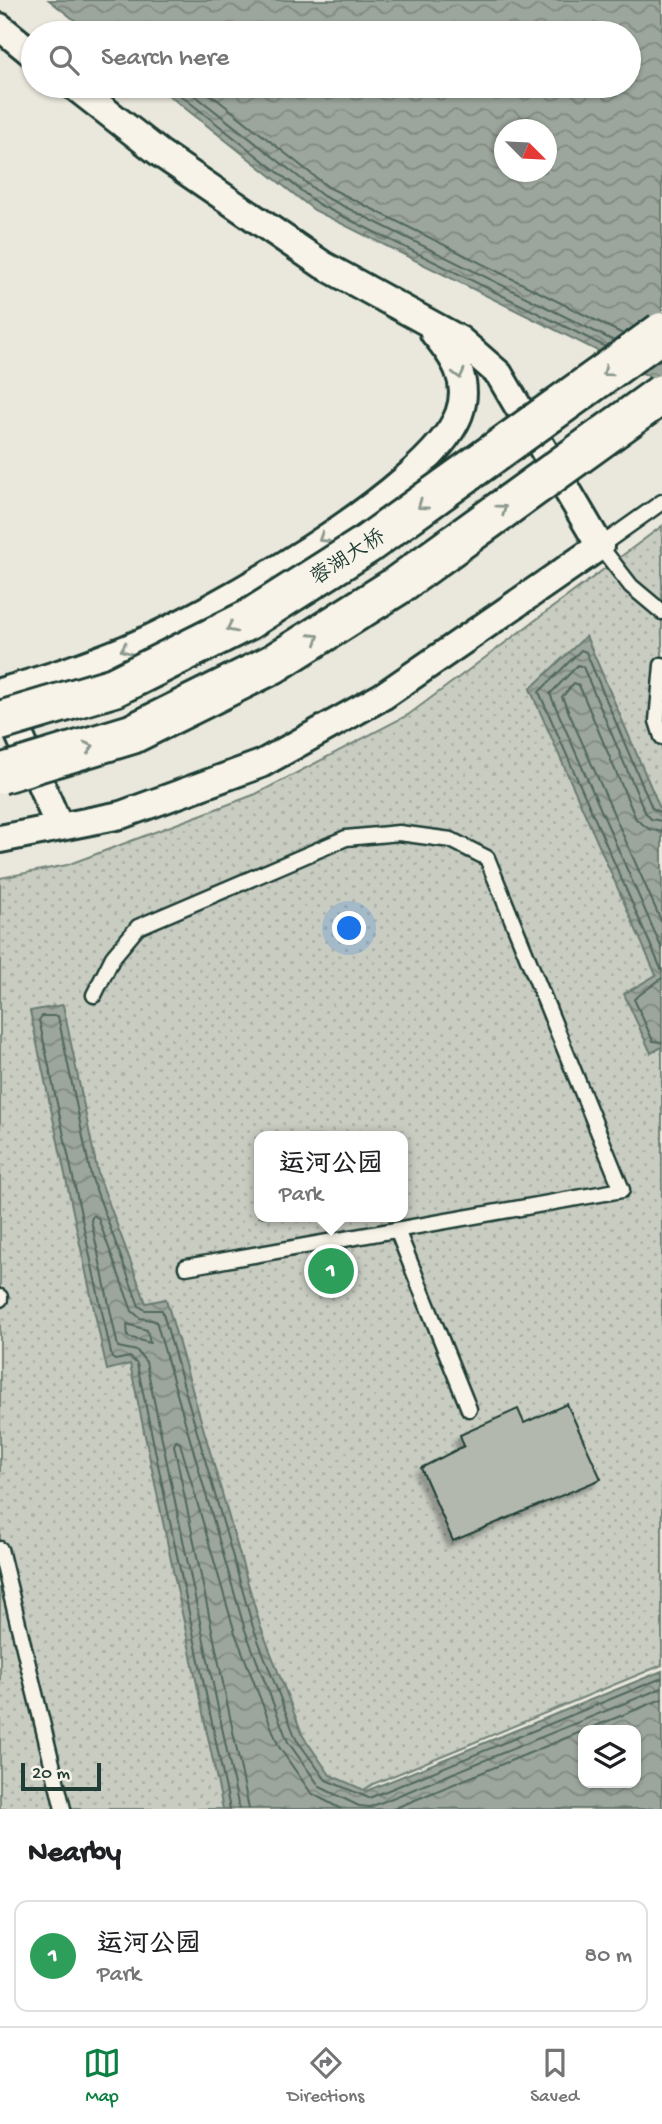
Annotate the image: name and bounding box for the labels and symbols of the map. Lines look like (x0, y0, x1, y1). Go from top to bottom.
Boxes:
north arrow (494, 119, 557, 182)
one-way arrow (602, 364, 615, 376)
one-way arrow (451, 368, 465, 380)
one-way arrow (417, 497, 430, 509)
one-way arrow (494, 505, 507, 518)
street label: 蓉湖大桥 (306, 524, 391, 592)
one-way arrow (318, 530, 331, 542)
one-way arrow (226, 620, 238, 634)
one-way arrow (307, 633, 320, 646)
one-way arrow (120, 641, 132, 655)
one-way arrow (82, 741, 94, 756)
your location (332, 911, 366, 945)
pin: 1 (308, 1245, 354, 1297)
scale bar (21, 1760, 102, 1792)

